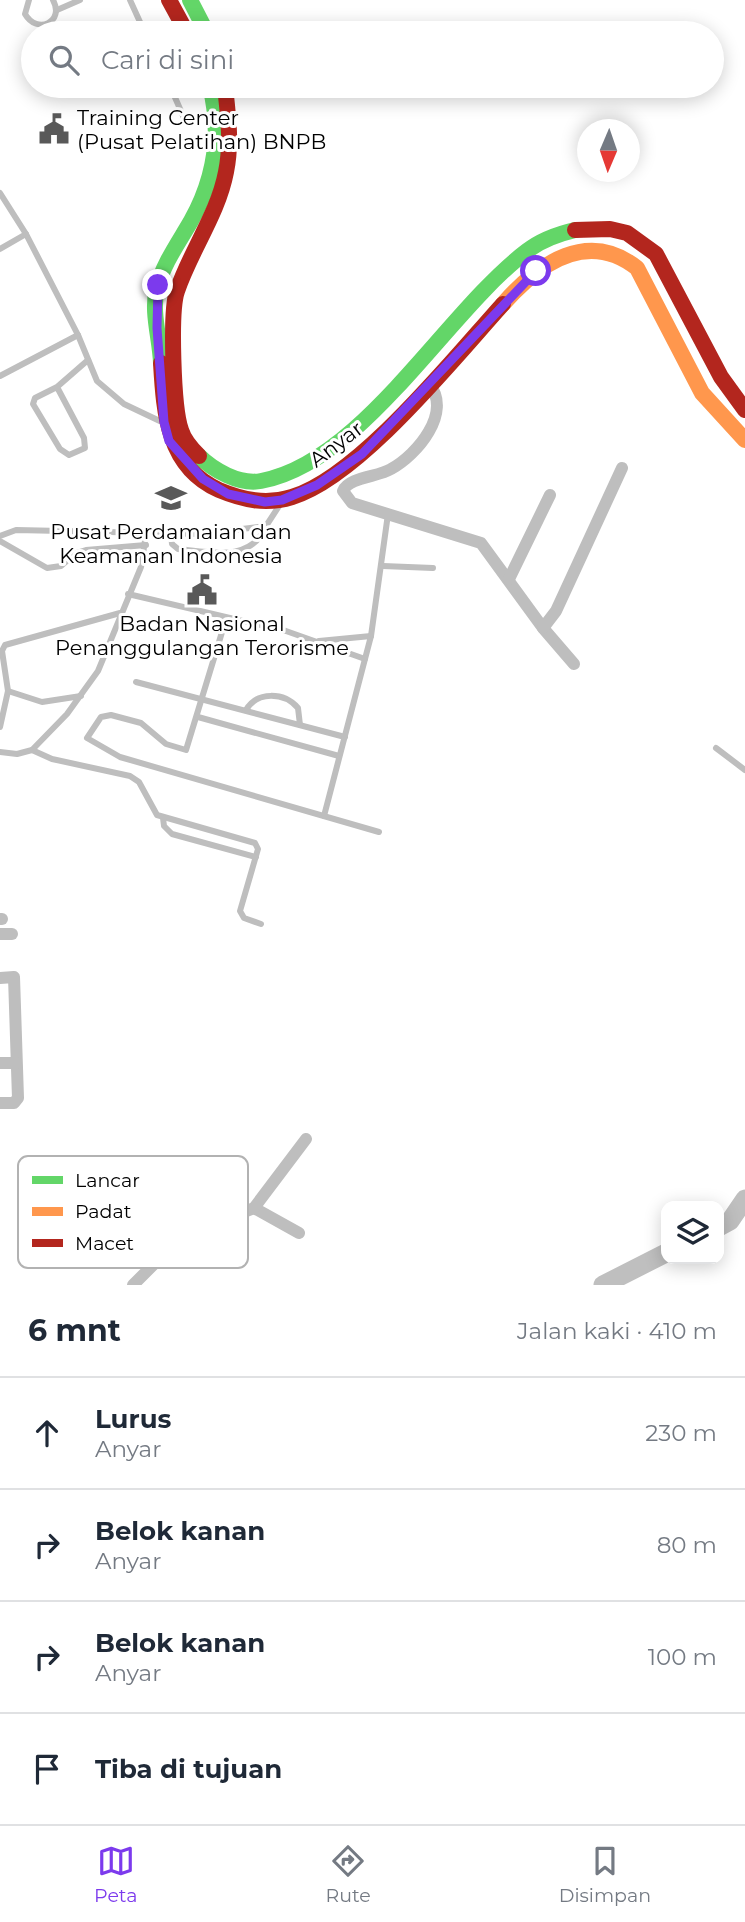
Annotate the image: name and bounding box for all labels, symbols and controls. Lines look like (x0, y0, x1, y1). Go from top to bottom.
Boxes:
search box (21, 21, 724, 98)
icon: search (45, 41, 83, 79)
text: Cari di sini (101, 44, 234, 76)
place label: Training Center (Pusat Pelatihan) BNPB (77, 105, 326, 154)
public building icon: Training Center (Pusat Pelatihan) BNPB (37, 112, 71, 146)
north arrow (577, 119, 640, 182)
route start (520, 255, 551, 286)
route end (142, 269, 173, 300)
street label: Anyar (304, 416, 368, 472)
school or university icon: Pusat Perdamaian dan Keamanan Indonesia (154, 481, 188, 515)
place label: Pusat Perdamaian dan Keamanan Indonesia (50, 519, 292, 568)
public building icon: Badan Nasional Penanggulangan Terorisme (185, 573, 219, 607)
place label: Badan Nasional Penanggulangan Terorisme (55, 611, 349, 660)
legend (18, 1156, 248, 1268)
text: Lancar (75, 1169, 140, 1192)
text: Padat (75, 1200, 132, 1223)
map controls (661, 1201, 724, 1264)
button: layers (661, 1201, 724, 1264)
text: Macet (75, 1232, 134, 1255)
text: 6 mnt (28, 1312, 121, 1349)
text: Jalan kaki · 410 m (517, 1317, 717, 1345)
text: Lurus (95, 1403, 171, 1435)
icon: ahead (28, 1414, 66, 1452)
text: 230 m (645, 1419, 717, 1447)
text: Anyar (95, 1435, 161, 1463)
text: Belok kanan (95, 1515, 265, 1547)
icon: right (28, 1526, 66, 1564)
text: 80 m (657, 1531, 717, 1559)
text: Anyar (95, 1547, 161, 1575)
text: Belok kanan (95, 1627, 265, 1659)
icon: right (28, 1638, 66, 1676)
text: 100 m (648, 1643, 717, 1671)
text: Anyar (95, 1659, 161, 1687)
icon: arrive (28, 1750, 66, 1788)
text: Tiba di tujuan (95, 1753, 282, 1785)
tab: Peta (94, 1842, 137, 1907)
tab: Rute (325, 1842, 371, 1907)
tab: Disimpan (559, 1842, 651, 1907)

